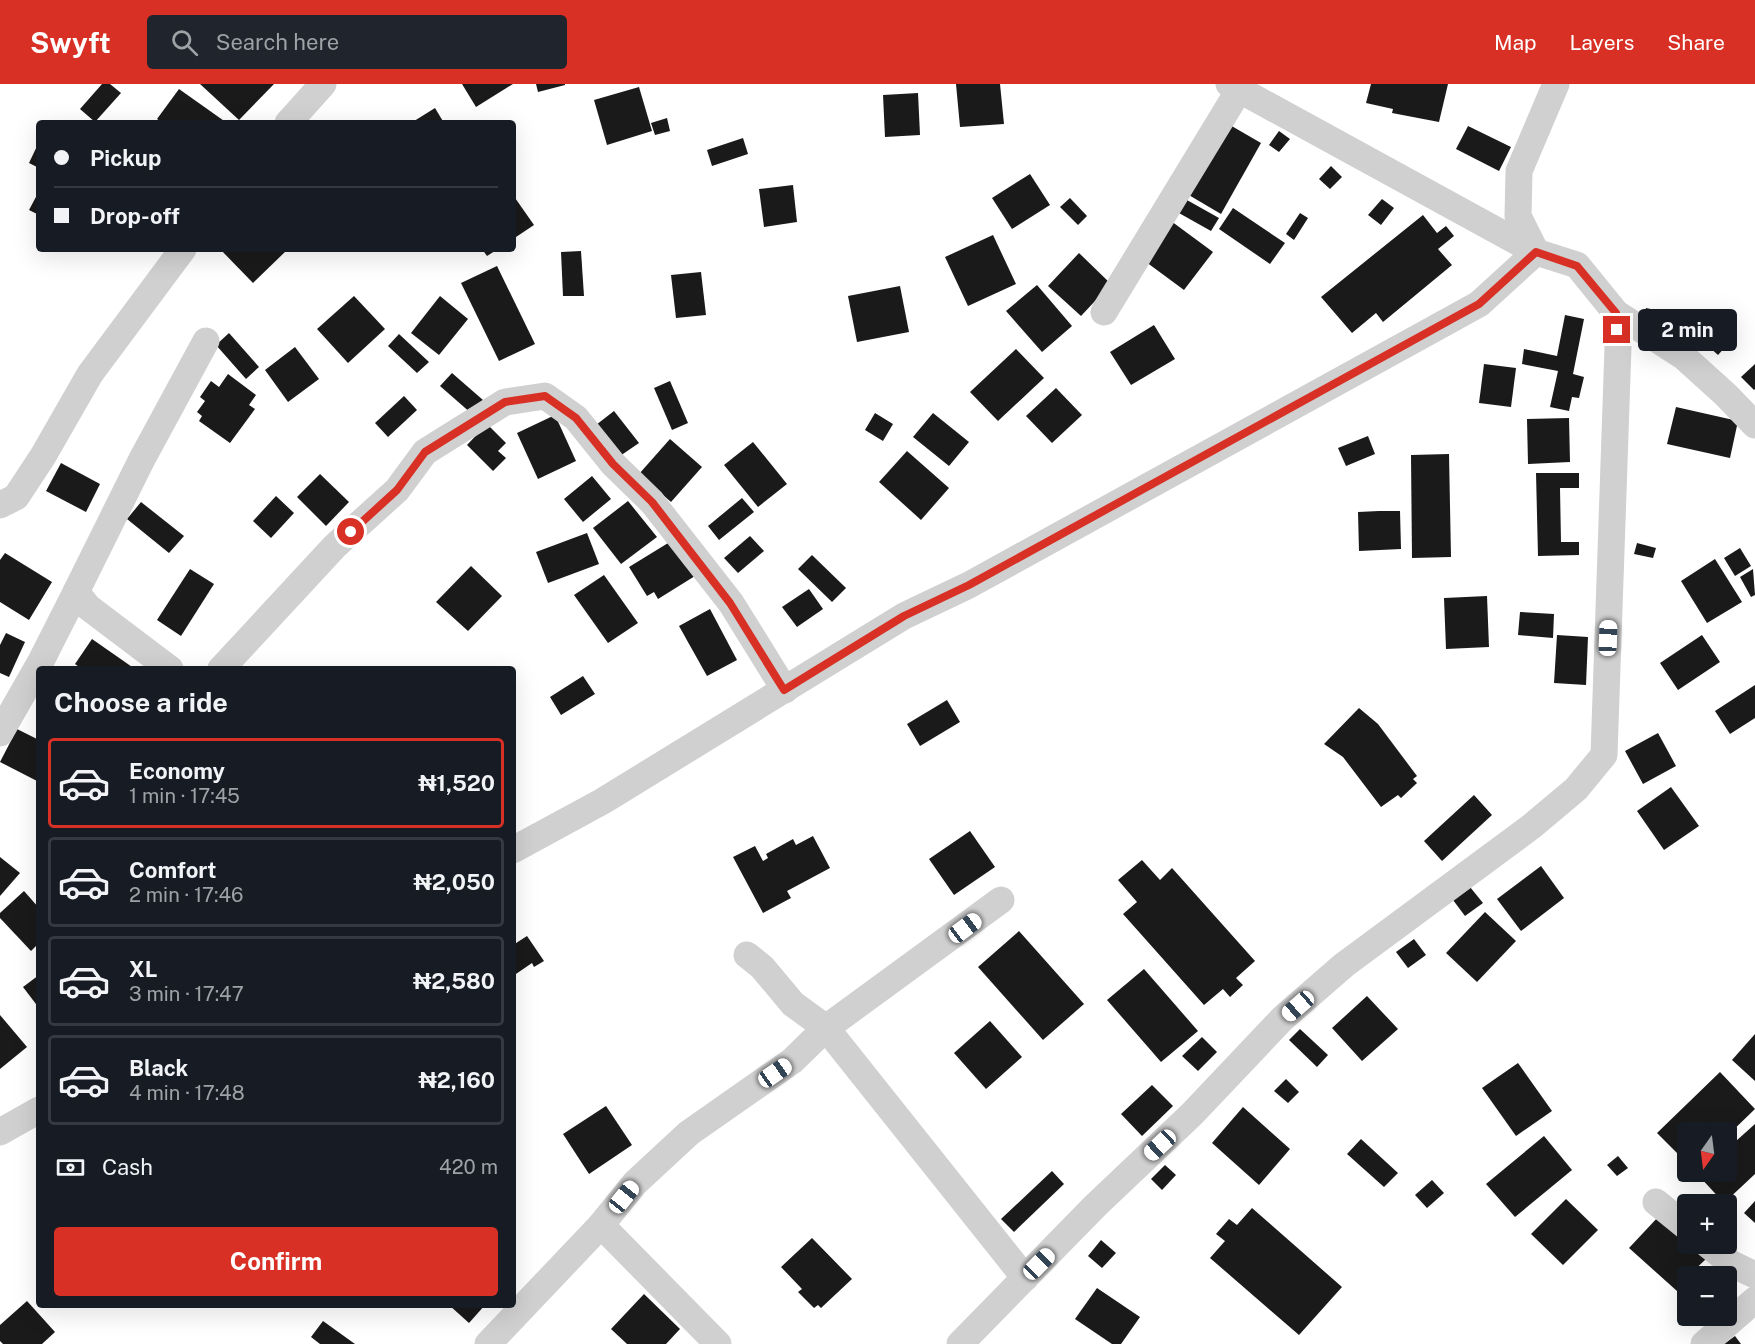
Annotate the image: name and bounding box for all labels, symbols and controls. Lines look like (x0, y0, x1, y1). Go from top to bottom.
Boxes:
search box (147, 15, 567, 69)
text: Swyft (30, 26, 111, 59)
icon: search (168, 26, 201, 59)
text: Search here (216, 29, 339, 55)
text: Map (1494, 30, 1537, 55)
text: Layers (1570, 30, 1634, 55)
text: Share (1667, 30, 1725, 55)
text: Pickup (90, 145, 161, 171)
text: Drop-off (90, 203, 180, 229)
callout: 2 min (1638, 309, 1737, 351)
route end (1603, 316, 1630, 343)
text: 2 min (1661, 318, 1714, 342)
route start (337, 518, 364, 545)
car (1598, 620, 1618, 656)
text: Choose a ride (54, 686, 228, 718)
icon: car (57, 756, 111, 810)
text: Economy (129, 758, 225, 784)
text: ₦1,520 (418, 770, 495, 796)
text: 1 min · 17:45 (129, 784, 240, 808)
icon: car (57, 855, 111, 909)
text: Comfort (129, 857, 216, 883)
text: ₦2,050 (413, 869, 495, 895)
text: 2 min · 17:46 (129, 883, 243, 907)
car (945, 910, 985, 946)
icon: car (57, 954, 111, 1008)
text: XL (129, 956, 157, 982)
text: ₦2,580 (413, 968, 495, 994)
text: 3 min · 17:47 (129, 982, 244, 1006)
car (1279, 987, 1317, 1025)
icon: car (57, 1053, 111, 1107)
text: Black (129, 1055, 188, 1081)
car (755, 1055, 795, 1091)
text: ₦2,160 (419, 1067, 495, 1093)
text: 4 min · 17:48 (129, 1081, 245, 1105)
north arrow (1677, 1122, 1737, 1182)
map controls (1677, 1122, 1737, 1326)
car (1141, 1126, 1179, 1164)
icon: cash (54, 1151, 87, 1184)
text: Cash (102, 1154, 153, 1180)
text: 420 m (439, 1155, 498, 1179)
car (606, 1177, 642, 1217)
button: + (1677, 1194, 1737, 1254)
button: Confirm (54, 1227, 498, 1296)
car (1020, 1245, 1058, 1283)
button: − (1677, 1266, 1737, 1326)

